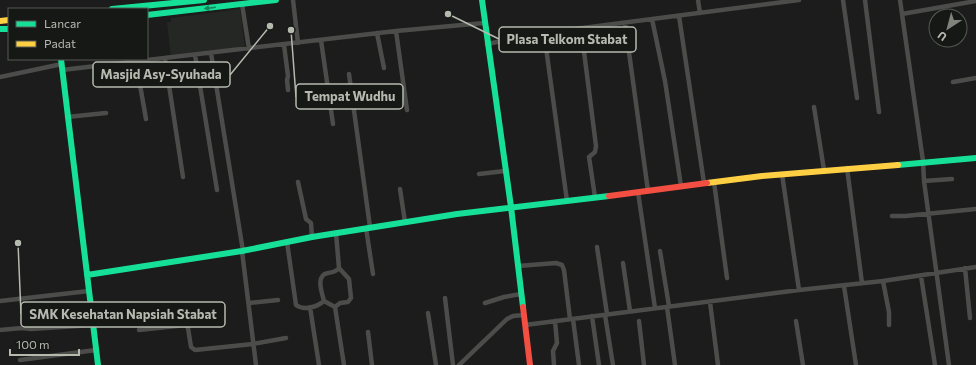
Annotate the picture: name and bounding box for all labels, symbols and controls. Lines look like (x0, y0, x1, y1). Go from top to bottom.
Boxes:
one-way arrow (204, 5, 216, 11)
legend (8, 8, 148, 60)
north arrow (928, 8, 968, 48)
text: Lancar (44, 16, 81, 30)
callout: Plasa Telkom Stabat (499, 27, 636, 52)
text: U (935, 29, 949, 44)
text: Plasa Telkom Stabat (507, 31, 628, 47)
text: Padat (44, 36, 76, 50)
callout: Masjid Asy-Syuhada (93, 62, 230, 87)
text: Masjid Asy-Syuhada (100, 66, 222, 82)
callout: Tempat Wudhu (296, 84, 403, 109)
text: Tempat Wudhu (304, 88, 396, 104)
callout: SMK Kesehatan Napsiah Stabat (21, 302, 225, 327)
text: SMK Kesehatan Napsiah Stabat (29, 306, 217, 322)
scale bar (10, 331, 79, 357)
text: 100 m (16, 337, 50, 351)

